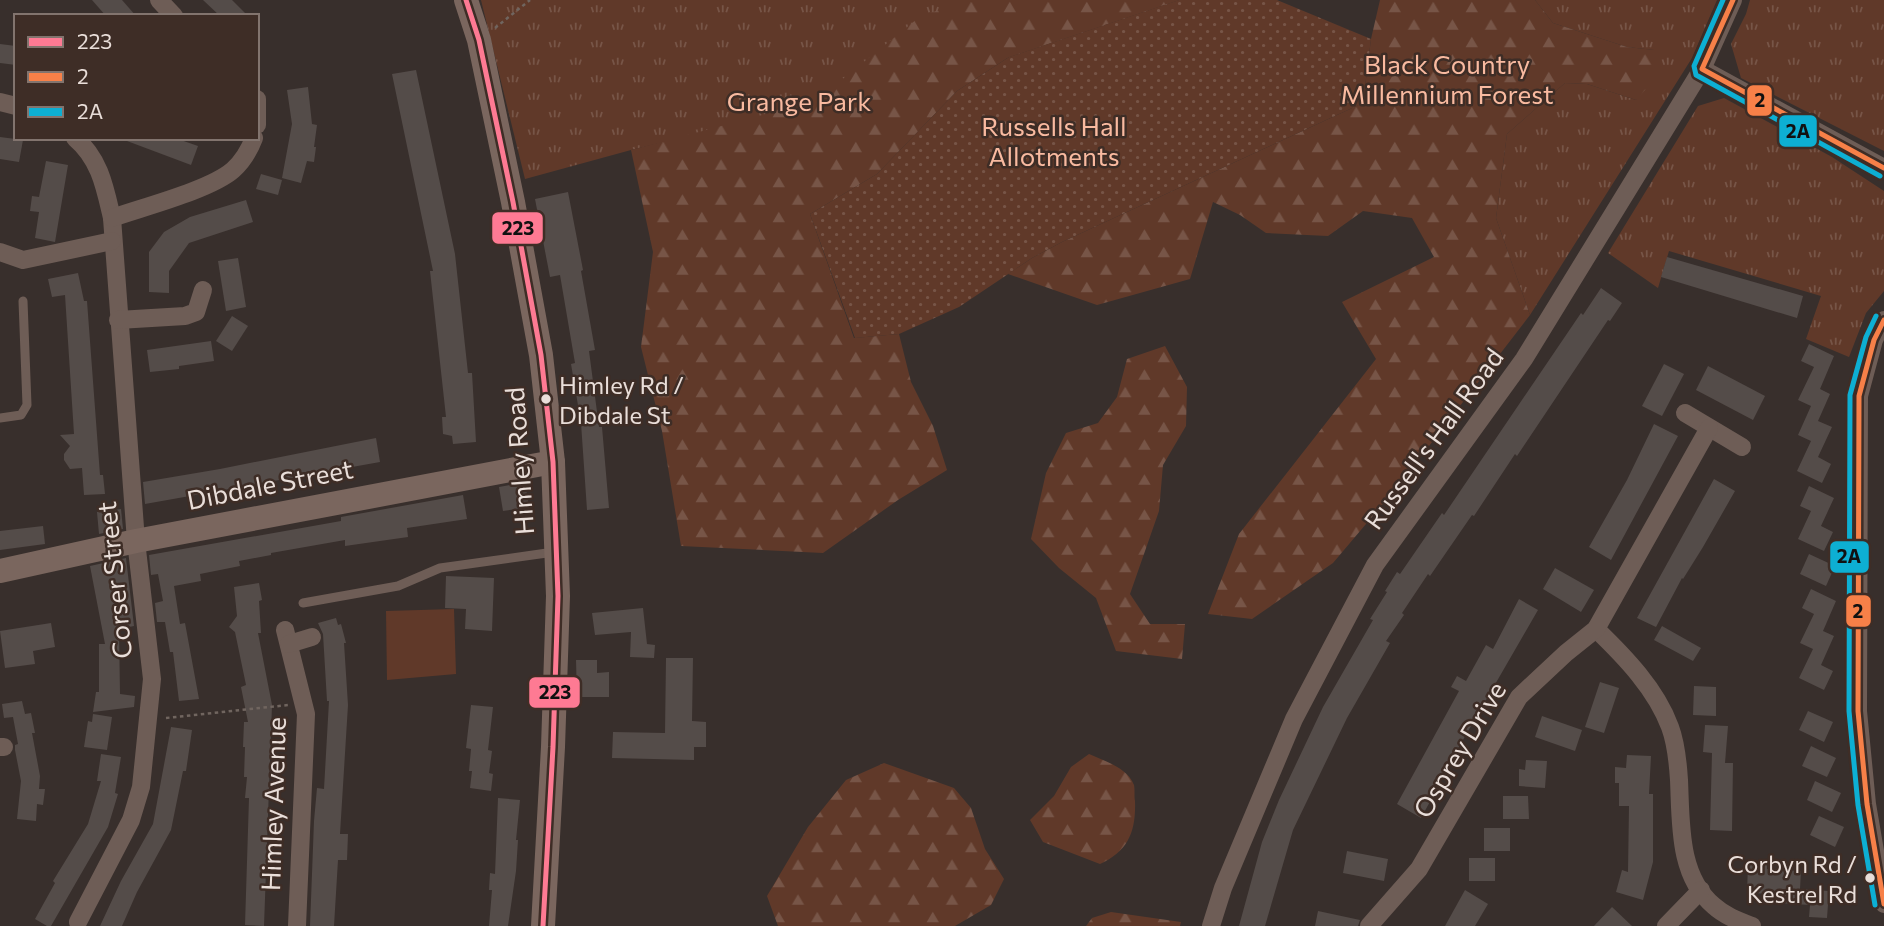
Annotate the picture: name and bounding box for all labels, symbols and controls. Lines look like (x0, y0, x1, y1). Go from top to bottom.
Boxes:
legend (14, 14, 259, 140)
text: 223 (77, 28, 112, 53)
park label: Black Country Millennium Forest (1340, 48, 1554, 109)
text: 2 (77, 63, 89, 88)
line badge: 2 (1746, 84, 1773, 117)
park label: Grange Park (727, 85, 871, 116)
text: 2 (1755, 88, 1765, 111)
text: 2A (77, 98, 103, 123)
park label: Russells Hall Allotments (981, 110, 1127, 171)
line badge: 2A (1778, 114, 1818, 148)
text: 2A (1786, 119, 1811, 142)
line badge: 223 (491, 211, 544, 245)
text: 223 (502, 216, 534, 239)
street label: Russell's Hall Road (1357, 341, 1509, 535)
place label: Himley Rd / Dibdale St (559, 370, 684, 429)
street label: Himley Road (498, 386, 539, 536)
marker: Himley Rd / Dibdale St (539, 392, 553, 406)
street label: Dibdale Street (184, 452, 355, 515)
street label: Corser Street (90, 500, 137, 660)
line badge: 2A (1829, 540, 1870, 574)
text: 2A (1837, 544, 1862, 567)
line badge: 2 (1845, 594, 1872, 628)
text: 2 (1853, 599, 1863, 622)
line badge: 223 (528, 676, 581, 709)
street label: Osprey Drive (1406, 676, 1511, 823)
text: 223 (539, 680, 571, 703)
street label: Himley Avenue (254, 716, 291, 891)
place label: Corbyn Rd / Kestrel Rd (1728, 849, 1857, 908)
marker: Corbyn Rd / Kestrel Rd (1863, 871, 1877, 885)

